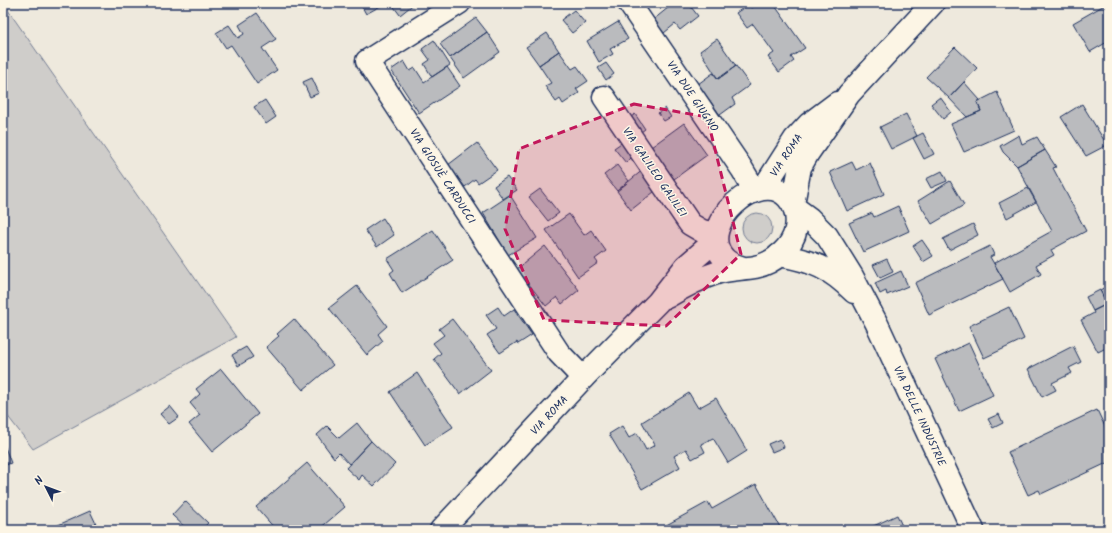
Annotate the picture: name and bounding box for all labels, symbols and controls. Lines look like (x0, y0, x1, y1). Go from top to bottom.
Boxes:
street label: VIA DUE GIUGNO (662, 57, 723, 136)
street label: VIA GALILEO GALILEI (617, 124, 691, 221)
street label: VIA GIOSUÈ CARDUCCI (405, 125, 480, 228)
street label: VIA ROMA (766, 130, 808, 181)
street label: VIA DELLE INDUSTRIE (888, 363, 951, 470)
street label: VIA ROMA (526, 391, 573, 440)
north arrow (26, 467, 66, 507)
text: N (30, 472, 48, 490)

